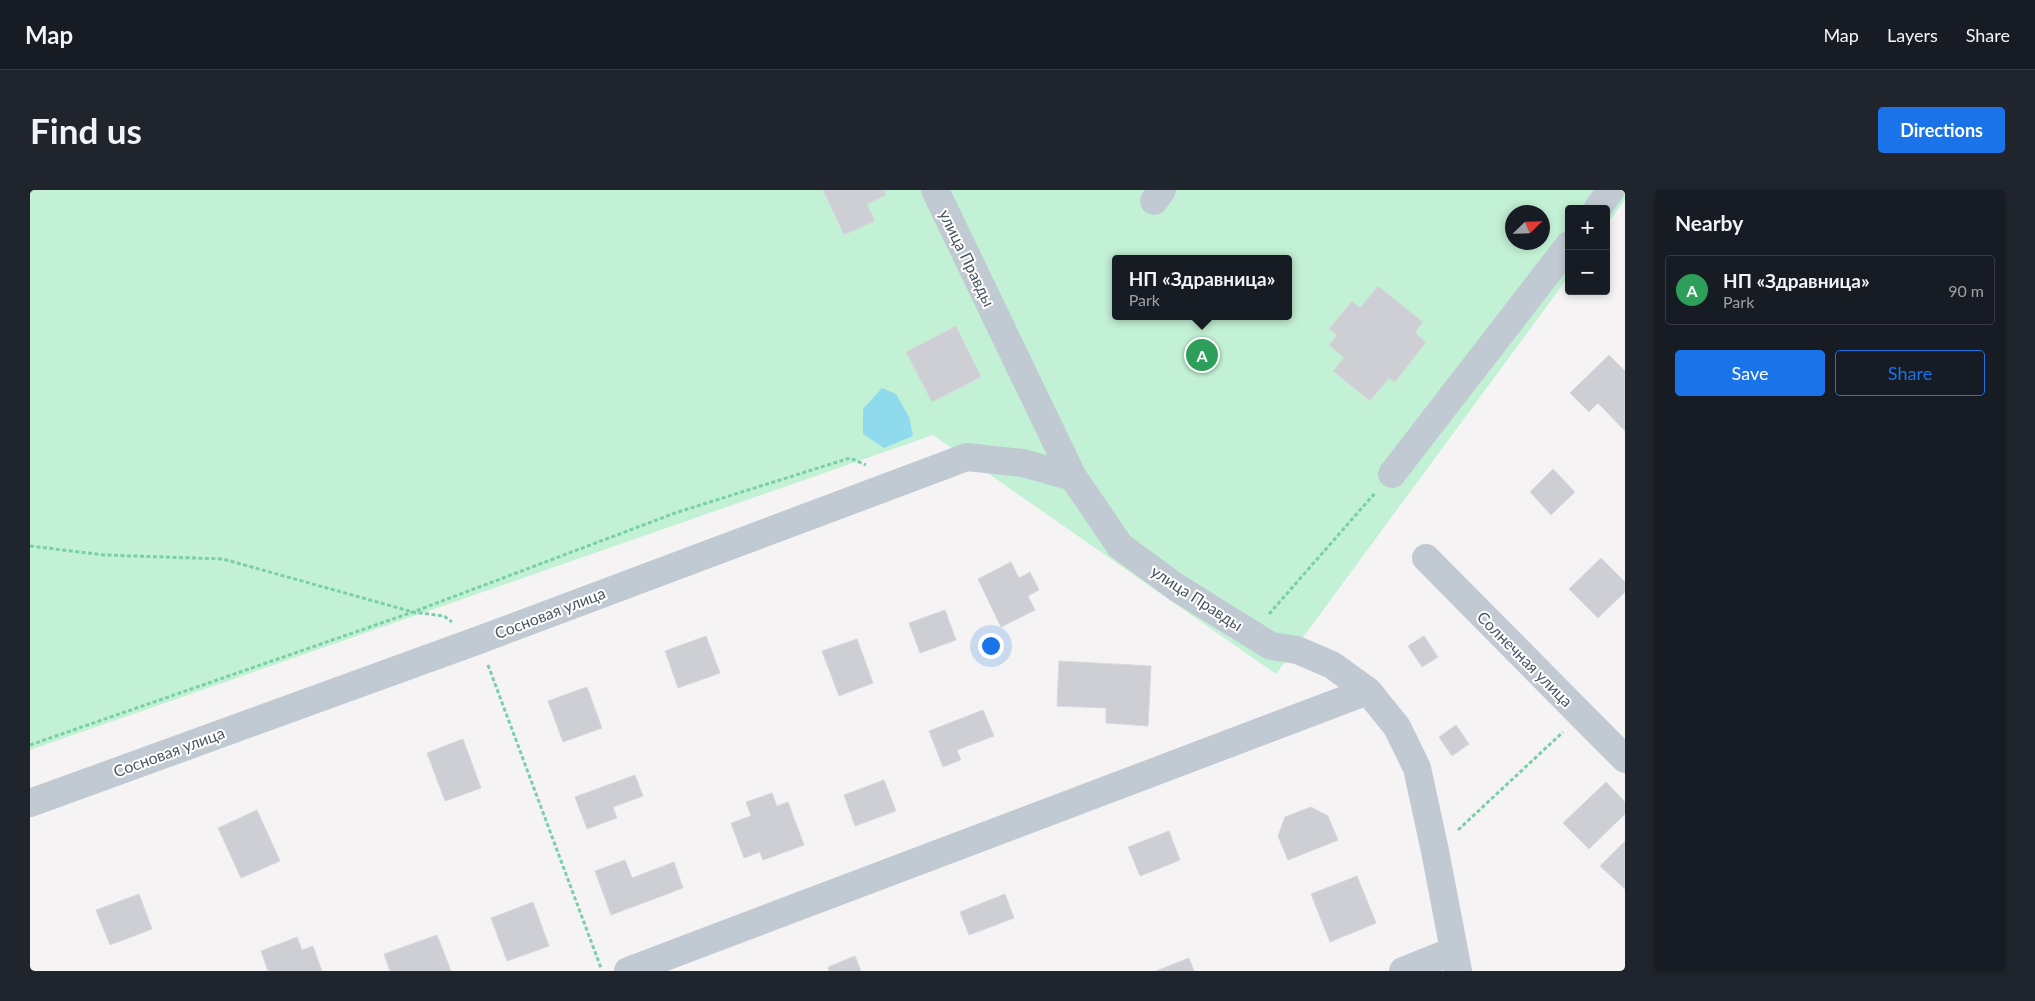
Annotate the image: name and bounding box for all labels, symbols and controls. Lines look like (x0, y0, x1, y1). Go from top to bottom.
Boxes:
text: Map (25, 20, 73, 49)
text: Map (1823, 24, 1859, 46)
text: Layers (1887, 24, 1938, 46)
text: Share (1966, 24, 2010, 46)
button: Directions (1878, 107, 2005, 153)
text: Find us (30, 109, 142, 151)
north arrow (1505, 205, 1550, 250)
map controls (1565, 205, 1610, 295)
button: + (1565, 205, 1610, 250)
street label: улица Правды (936, 206, 999, 309)
text: Nearby (1675, 210, 1743, 235)
button: − (1565, 250, 1610, 295)
popup (1112, 255, 1292, 320)
text: НП «Здравница» (1129, 267, 1275, 290)
text: НП «Здравница» (1723, 269, 1870, 292)
text: A (1686, 281, 1698, 300)
text: 90 m (1948, 281, 1984, 300)
text: Park (1129, 290, 1160, 309)
text: Park (1723, 292, 1754, 311)
pin: A (1186, 336, 1218, 374)
button: Save (1675, 350, 1825, 396)
button: Share (1835, 350, 1985, 396)
street label: улица Правды (1148, 561, 1247, 634)
street label: Сосновая улица (492, 583, 608, 642)
street label: Солнечная улица (1474, 607, 1577, 710)
your location (978, 633, 1004, 659)
street label: Сосновая улица (111, 723, 227, 780)

